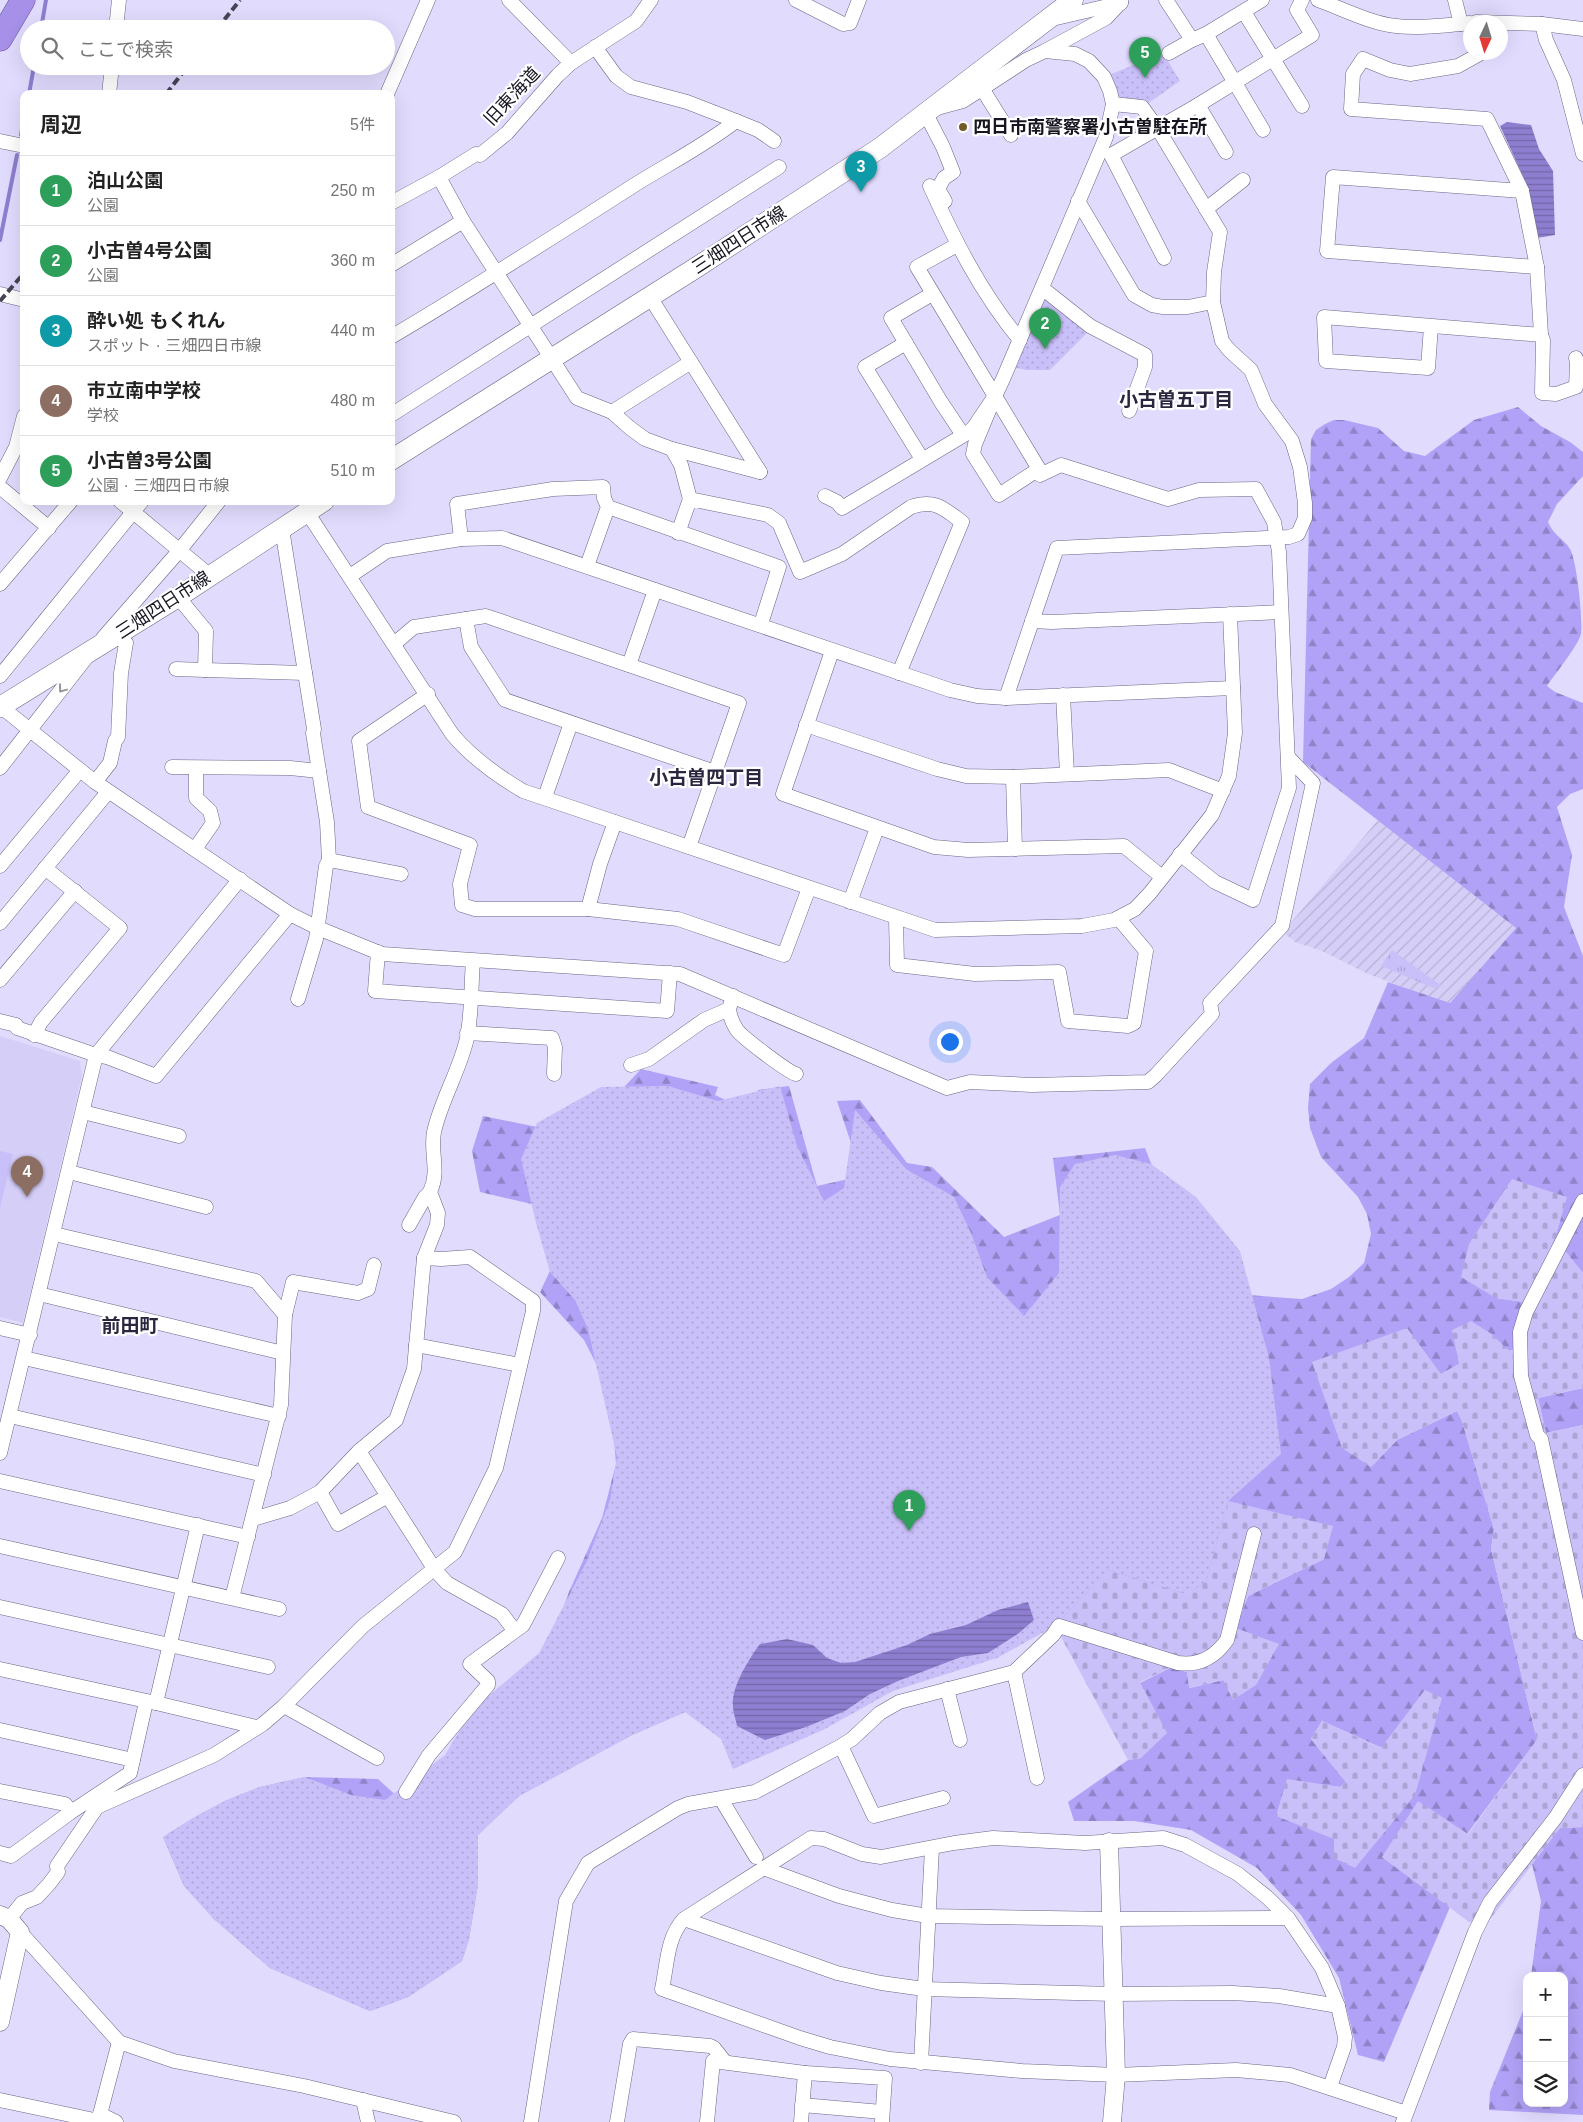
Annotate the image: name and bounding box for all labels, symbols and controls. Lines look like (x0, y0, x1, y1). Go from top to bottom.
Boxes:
north arrow (1463, 15, 1508, 60)
search box (20, 20, 395, 75)
icon: search (38, 34, 66, 62)
pin: 5 (1129, 37, 1161, 78)
text: ここで検索 (78, 39, 173, 60)
street label: 旧東海道 (480, 63, 544, 129)
text: 周辺 (40, 113, 82, 136)
text: 5件 (350, 116, 375, 133)
place label: 四日市南警察署小古曽駐在所 (973, 117, 1207, 137)
marker: 四日市南警察署小古曽駐在所 (957, 121, 969, 133)
pin: 3 (845, 151, 877, 192)
text: 泊山公園 (87, 170, 163, 191)
text: 1 (52, 182, 60, 199)
text: 250 m (331, 182, 375, 199)
text: 公園 (87, 197, 119, 214)
street label: 三畑四日市線 (688, 202, 790, 278)
text: 小古曽4号公園 (87, 240, 212, 261)
text: 2 (52, 252, 60, 269)
text: 360 m (331, 252, 375, 269)
text: 公園 (87, 267, 119, 284)
pin: 2 (1029, 308, 1061, 349)
text: 酔い処 もくれん (87, 310, 225, 331)
text: 3 (52, 322, 60, 339)
text: 440 m (331, 322, 375, 339)
text: スポット · 三畑四日市線 (87, 337, 261, 354)
text: 市立南中学校 (87, 380, 201, 401)
district label: 小古曽五丁目 (1119, 389, 1233, 410)
text: 4 (52, 392, 60, 409)
text: 480 m (331, 392, 375, 409)
text: 学校 (87, 407, 119, 424)
text: 小古曽3号公園 (87, 450, 212, 471)
text: 5 (52, 462, 60, 479)
text: 510 m (331, 462, 375, 479)
text: 公園 · 三畑四日市線 (87, 477, 229, 494)
street label: 三畑四日市線 (112, 567, 214, 643)
one-way arrow (59, 683, 68, 693)
district label: 小古曽四丁目 (649, 767, 763, 788)
your location (937, 1029, 963, 1055)
pin: 4 (11, 1156, 43, 1197)
district label: 前田町 (101, 1315, 159, 1336)
pin: 1 (893, 1490, 925, 1531)
map controls (1523, 1972, 1568, 2107)
button: + (1523, 1972, 1568, 2017)
button: − (1523, 2017, 1568, 2062)
button: layers (1523, 2062, 1568, 2107)

